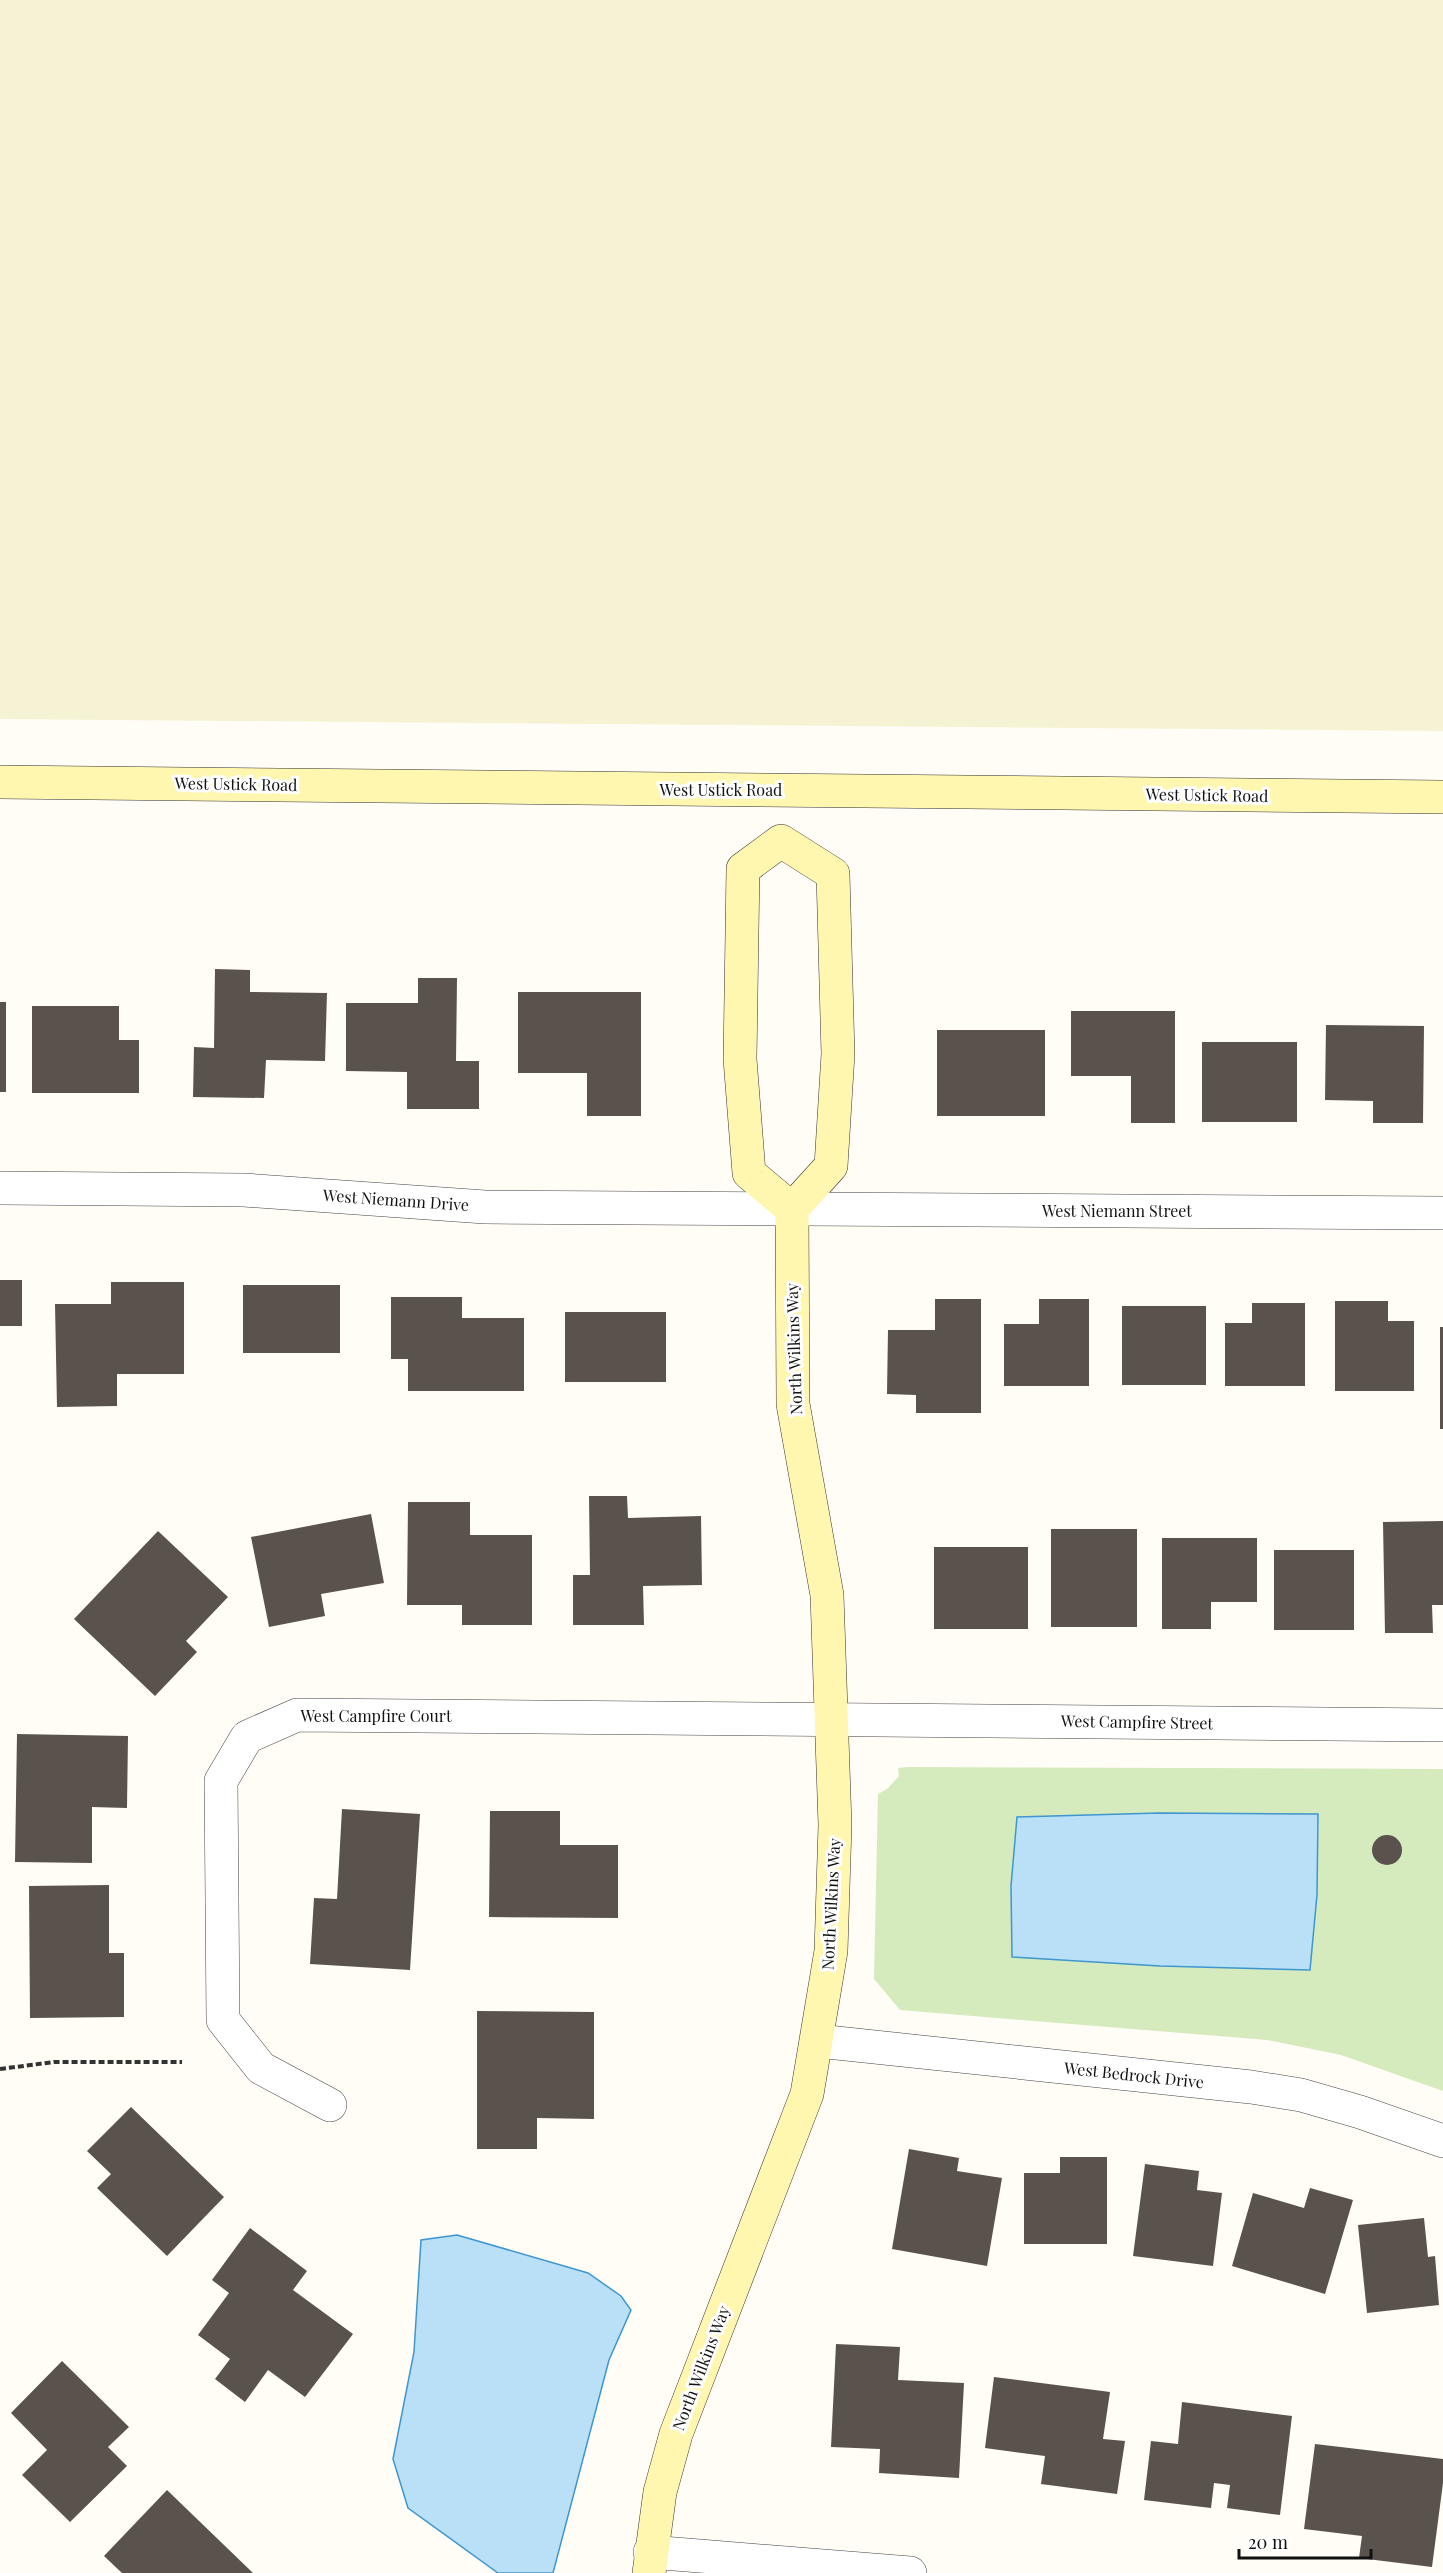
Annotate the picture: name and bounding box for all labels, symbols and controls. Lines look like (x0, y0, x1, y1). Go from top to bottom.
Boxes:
street label: West Ustick Road (173, 772, 298, 795)
street label: West Ustick Road (659, 779, 782, 800)
street label: West Ustick Road (1144, 783, 1269, 806)
street label: West Niemann Drive (321, 1184, 470, 1215)
street label: West Niemann Street (1041, 1200, 1192, 1221)
street label: North Wilkins Way (781, 1283, 806, 1415)
street label: West Campfire Court (299, 1705, 452, 1726)
street label: West Campfire Street (1060, 1710, 1214, 1733)
street label: North Wilkins Way (817, 1837, 844, 1970)
street label: West Bedrock Drive (1062, 2057, 1205, 2092)
street label: North Wilkins Way (667, 2302, 734, 2433)
scale bar (1239, 2522, 1371, 2560)
text: 20 m (1248, 2530, 1288, 2554)

